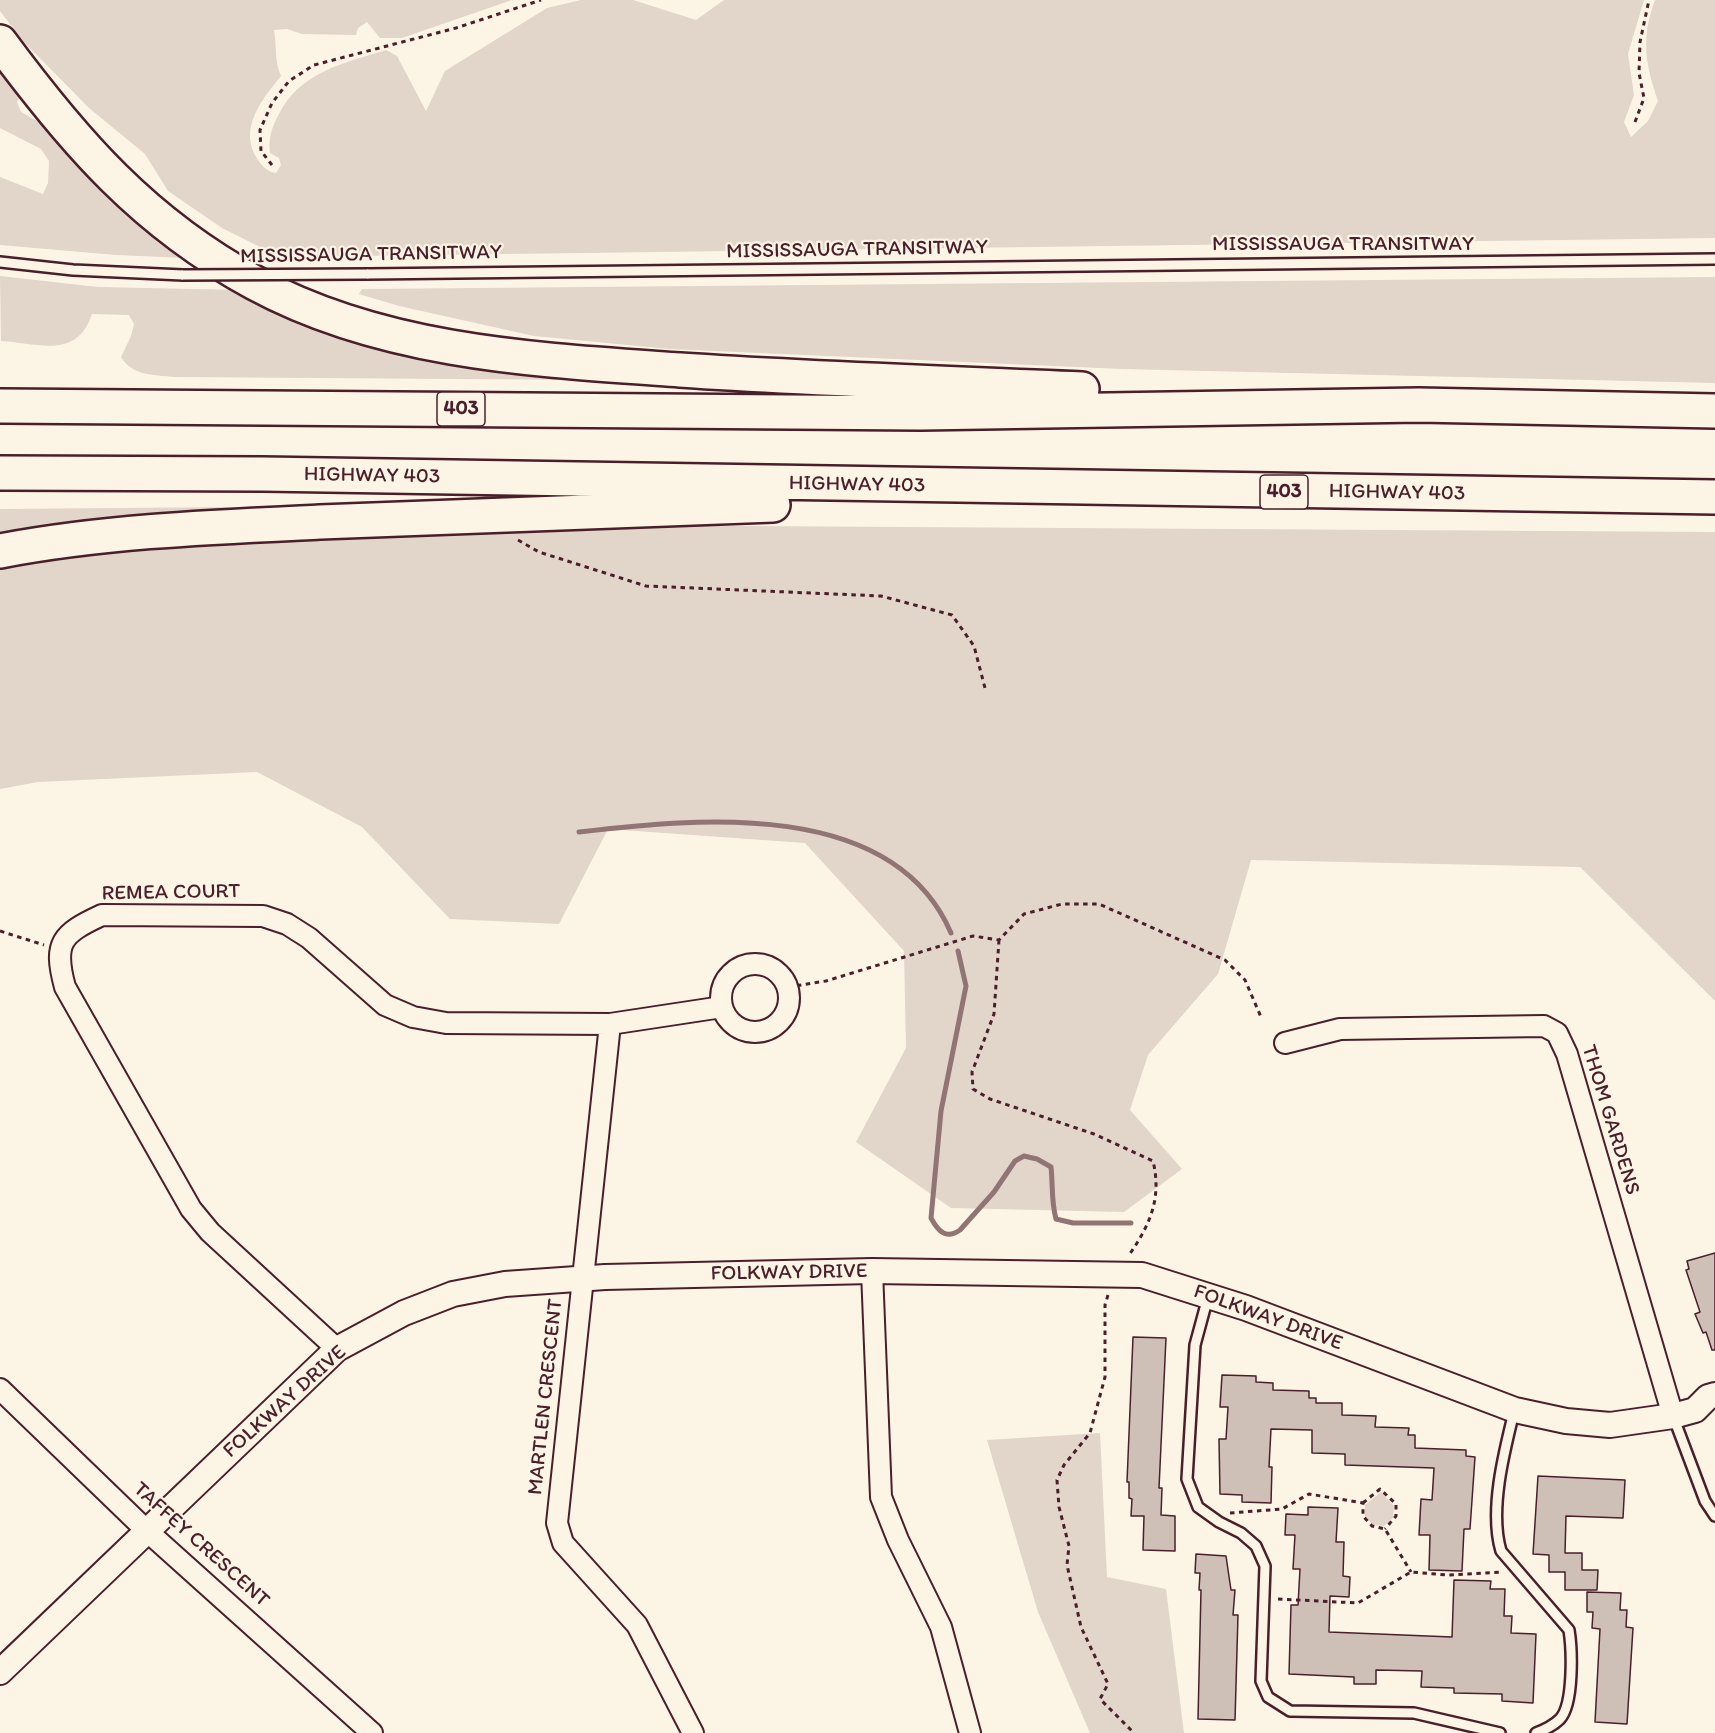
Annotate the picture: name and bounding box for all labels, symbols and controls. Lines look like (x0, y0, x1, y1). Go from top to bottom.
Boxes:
street label: MISSISSAUGA TRANSITWAY (1212, 232, 1474, 258)
street label: MISSISSAUGA TRANSITWAY (726, 235, 988, 265)
street label: MISSISSAUGA TRANSITWAY (240, 240, 502, 270)
road number: 403 (437, 392, 485, 426)
street label: HIGHWAY 403 (304, 462, 440, 490)
street label: HIGHWAY 403 (789, 471, 925, 499)
road number: 403 (1260, 475, 1308, 509)
street label: HIGHWAY 403 (1329, 479, 1465, 507)
street label: REMEA COURT (101, 879, 241, 907)
street label: THOM GARDENS (1575, 1042, 1645, 1198)
street label: FOLKWAY DRIVE (710, 1259, 868, 1287)
street label: FOLKWAY DRIVE (1190, 1279, 1346, 1357)
street label: MARTLEN CRESCENT (523, 1298, 569, 1496)
street label: FOLKWAY DRIVE (218, 1340, 352, 1464)
street label: TAFFEY CRESCENT (127, 1477, 275, 1613)

